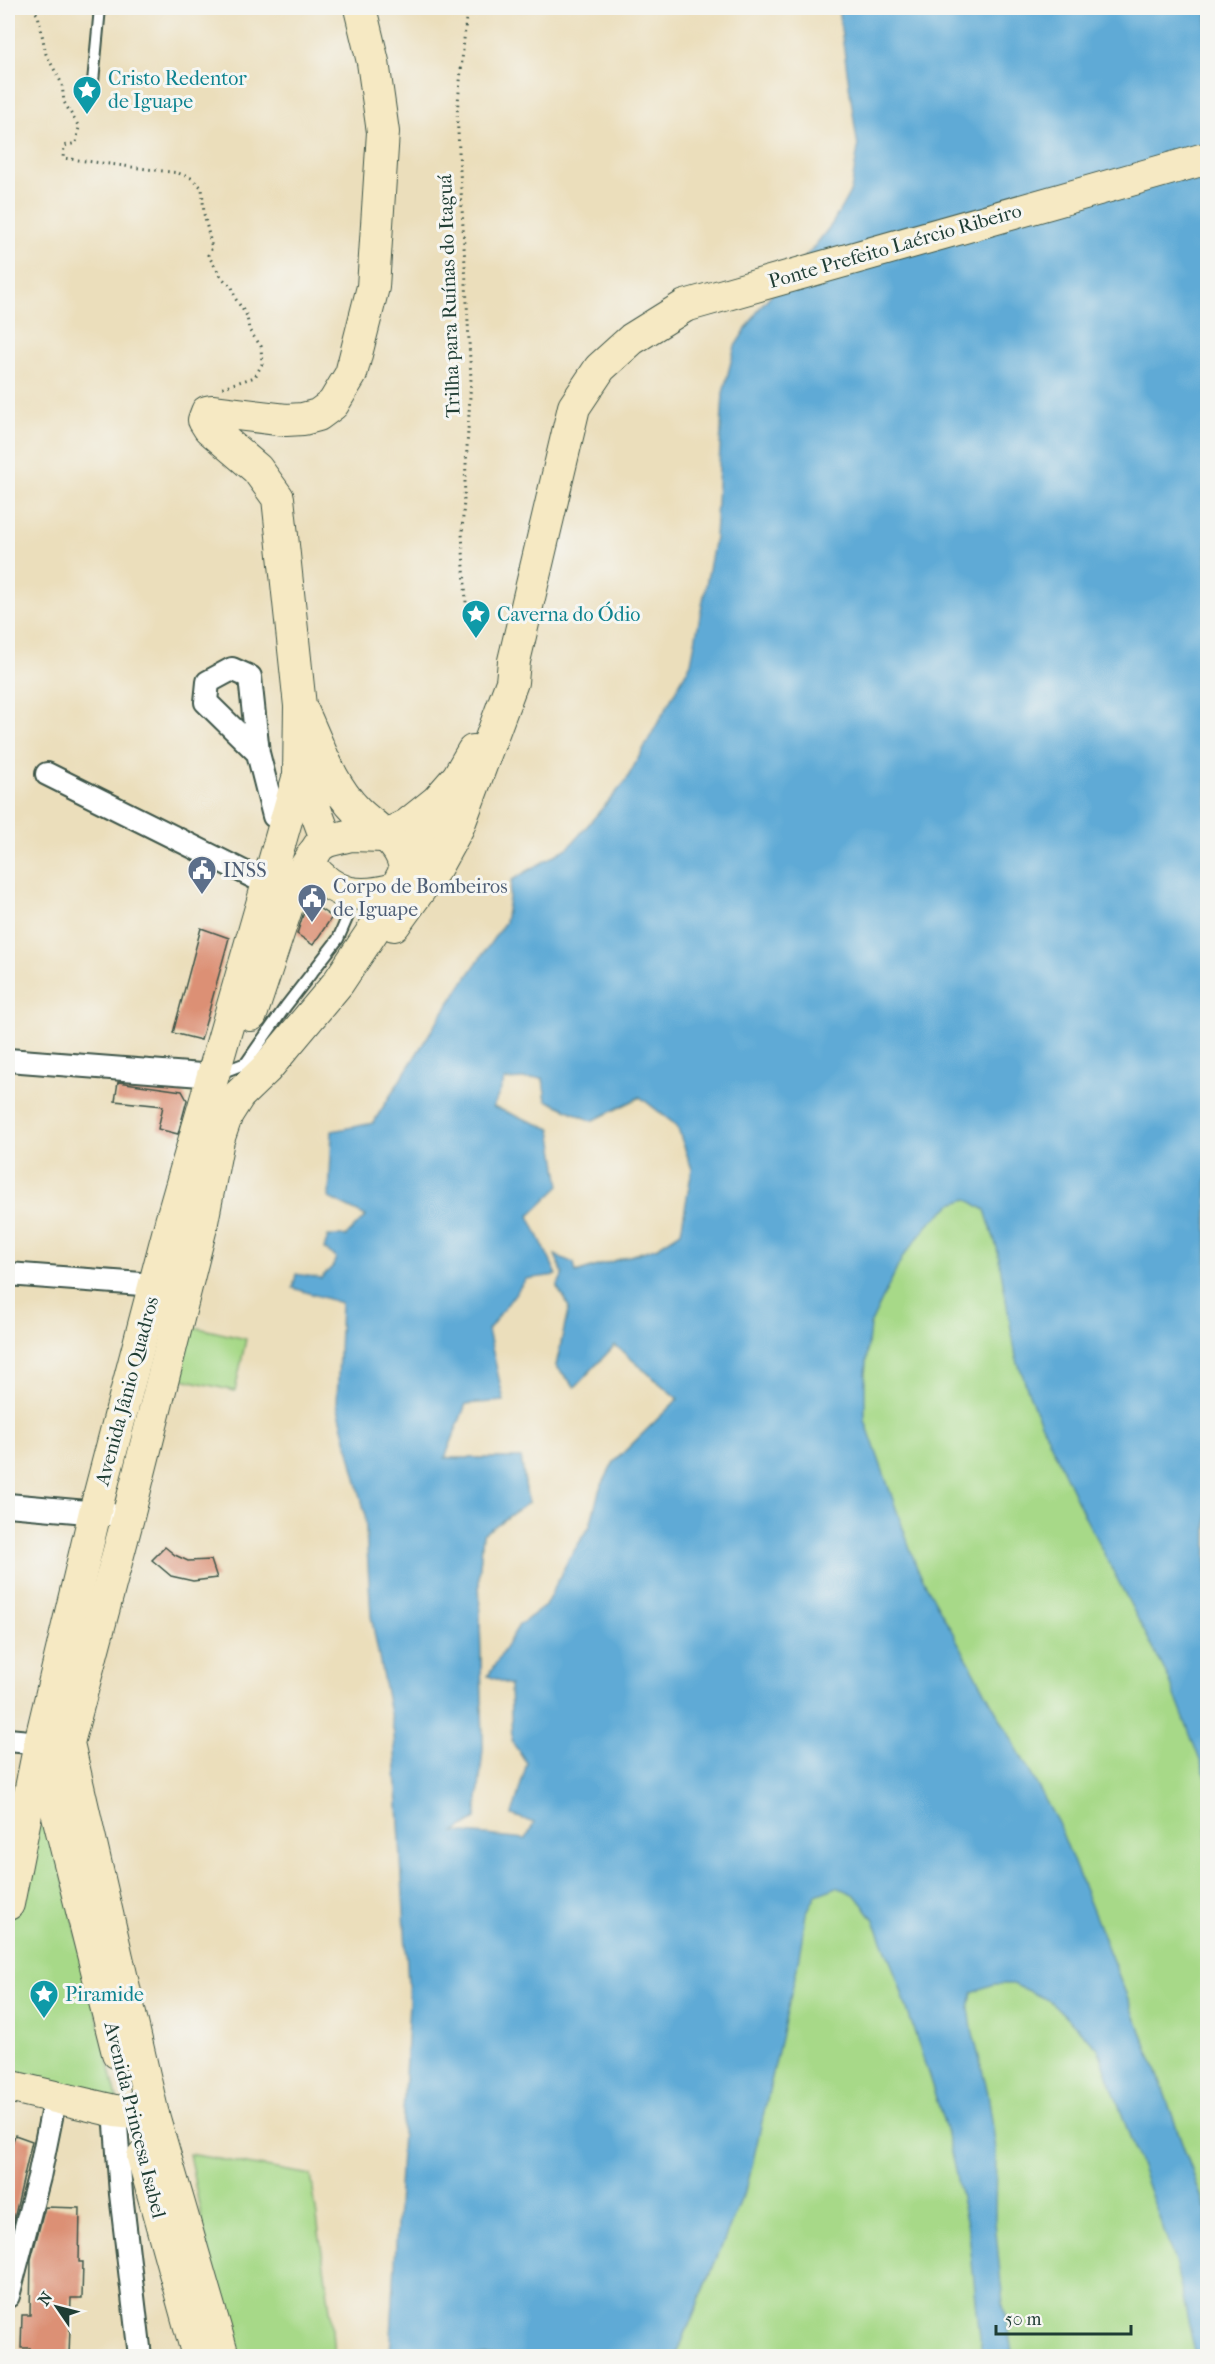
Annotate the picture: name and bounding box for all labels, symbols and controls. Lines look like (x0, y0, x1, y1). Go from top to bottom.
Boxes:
place label: Cristo Redentor de Iguape (108, 67, 247, 113)
place icon: Cristo Redentor de Iguape (71, 74, 103, 116)
street label: Trilha para Ruínas do Itaguá (433, 173, 465, 418)
street label: Ponte Prefeito Laércio Ribeiro (766, 199, 1024, 293)
place icon: Caverna do Ódio (460, 598, 492, 640)
place label: Caverna do Ódio (497, 601, 640, 626)
public building icon: INSS (186, 854, 218, 896)
place label: INSS (223, 859, 267, 882)
place label: Corpo de Bombeiros de Iguape (333, 875, 508, 921)
public building icon: Corpo de Bombeiros de Iguape (296, 882, 328, 924)
street label: Avenida Jânio Quadros (90, 1294, 163, 1489)
place icon: Piramide (28, 1978, 60, 2020)
place label: Piramide (65, 1983, 144, 2006)
street label: Avenida Princesa Isabel (99, 2018, 171, 2221)
north arrow (27, 2277, 87, 2337)
text: N (34, 2288, 57, 2309)
scale bar (996, 2298, 1131, 2336)
text: 50 m (1005, 2309, 1042, 2330)

